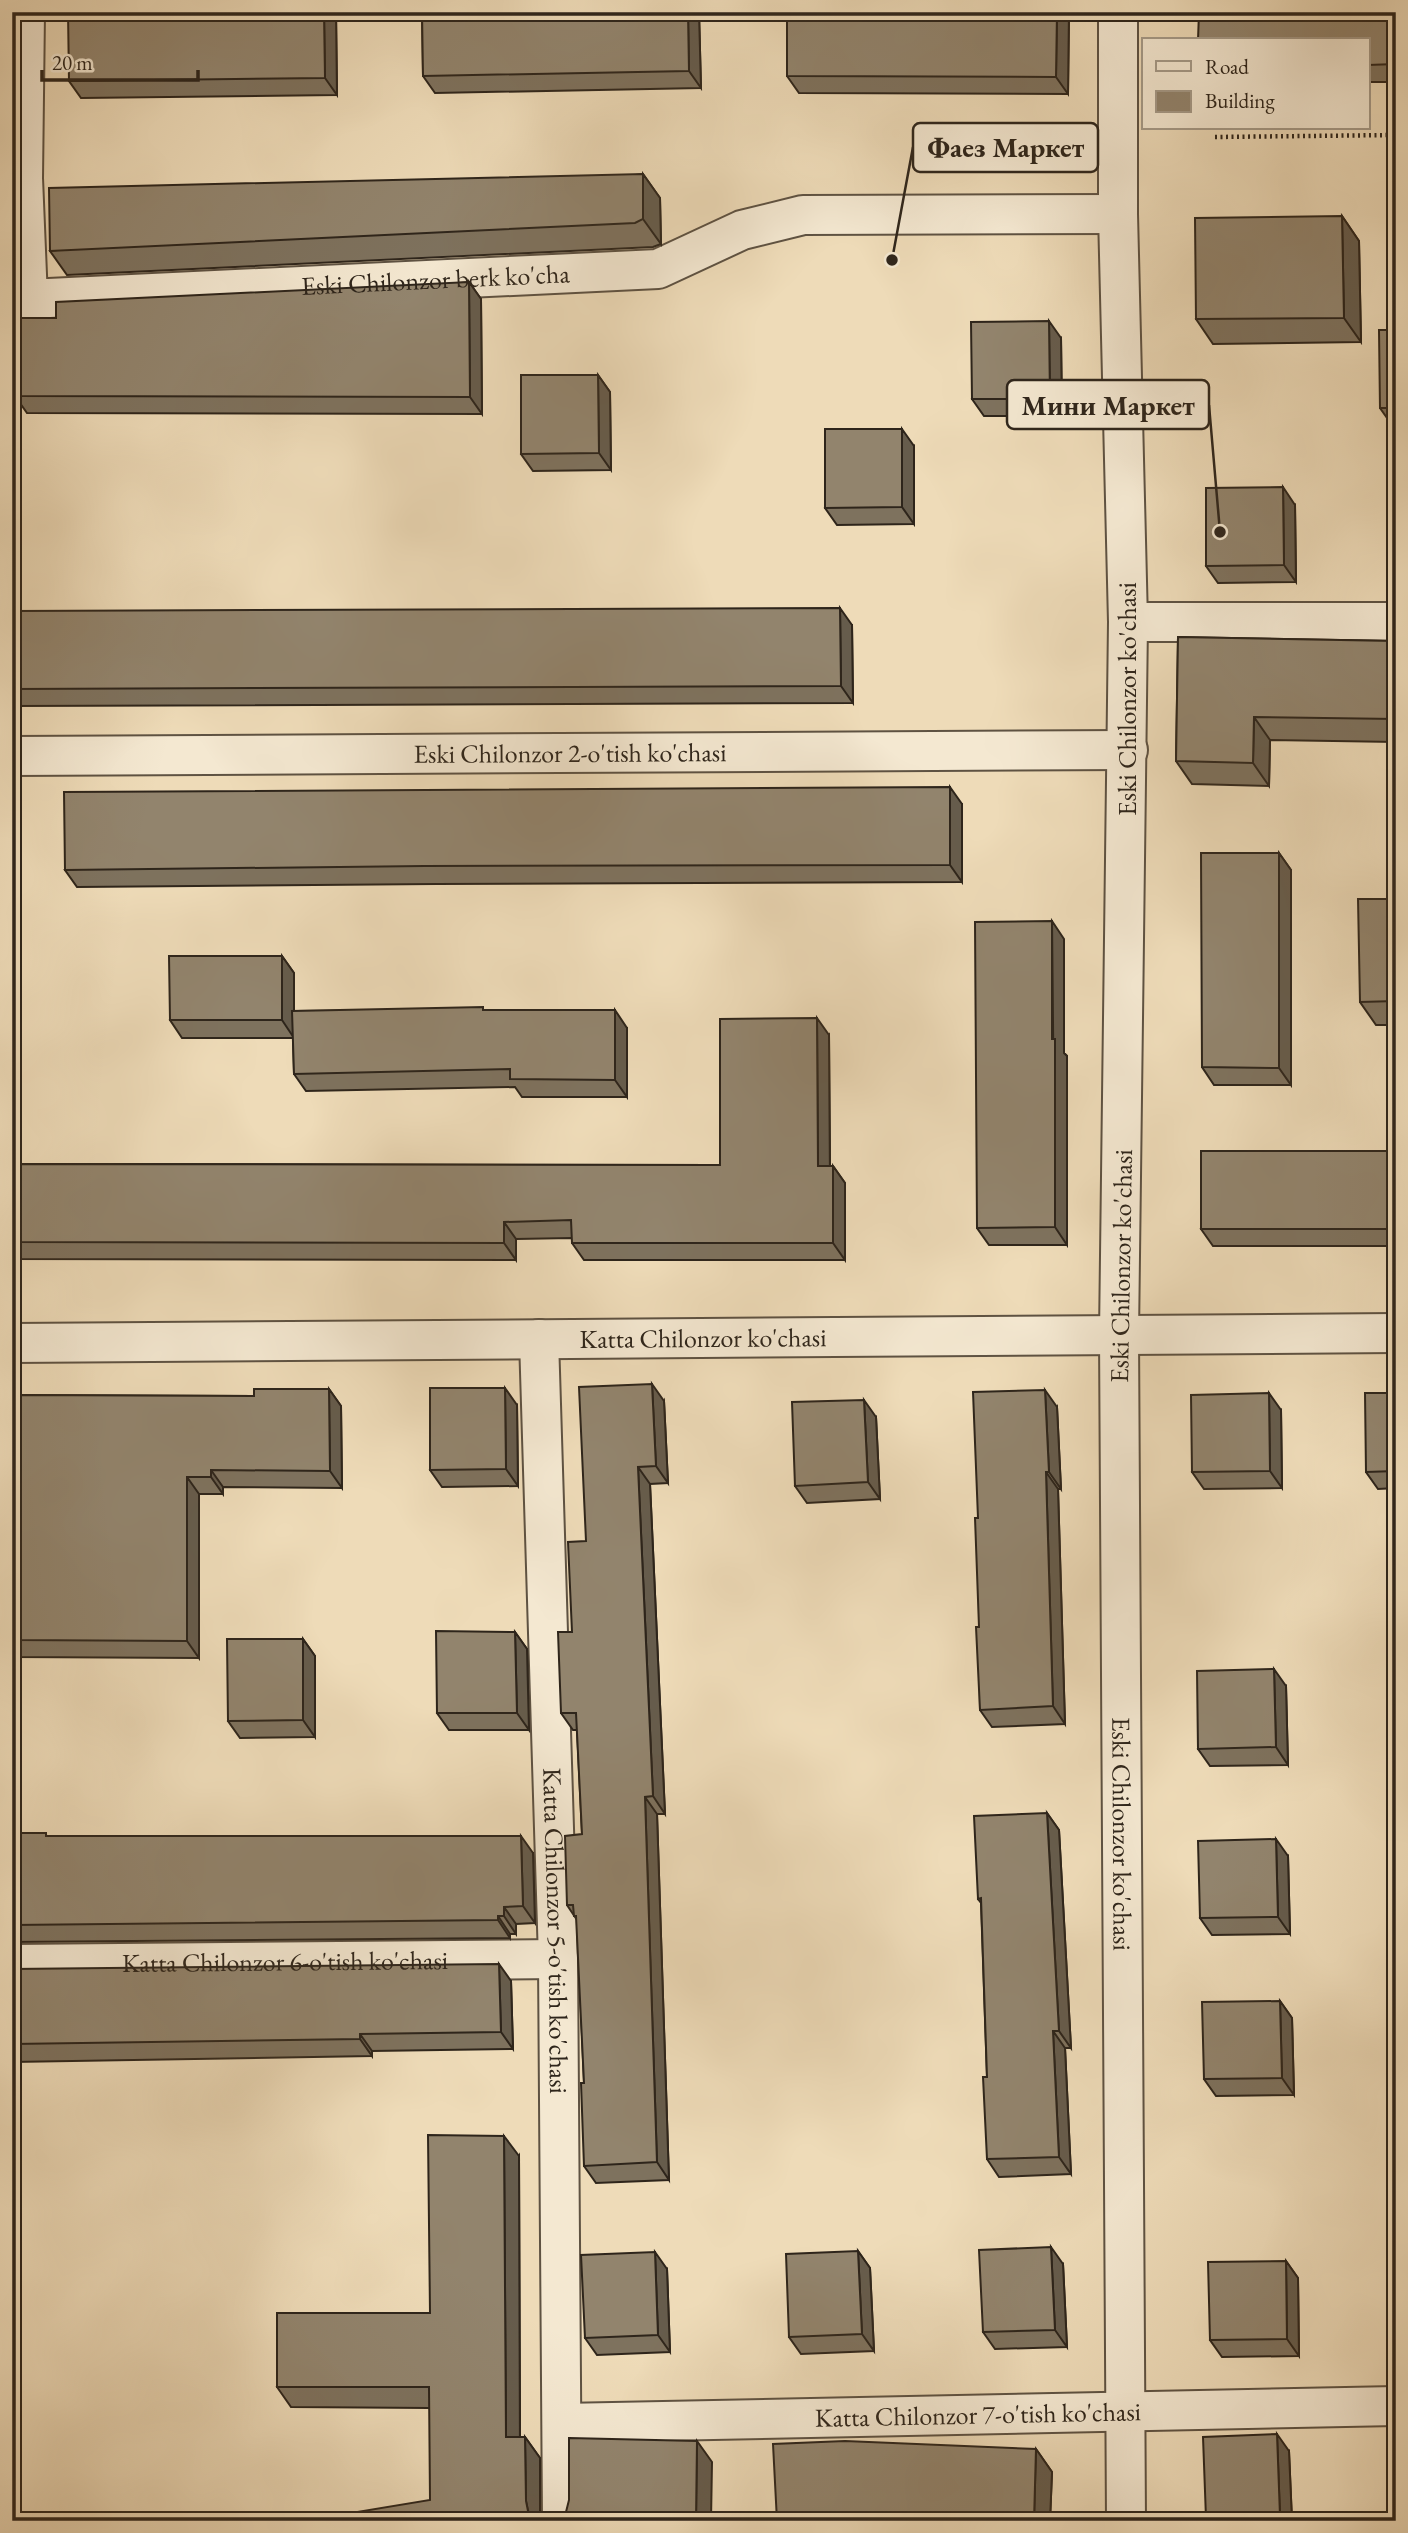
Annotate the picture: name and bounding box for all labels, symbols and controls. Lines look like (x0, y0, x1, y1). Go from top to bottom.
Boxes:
scale bar (42, 38, 198, 82)
legend (1142, 38, 1370, 130)
text: 20 m (52, 49, 93, 76)
text: Road (1205, 53, 1249, 80)
text: Building (1205, 87, 1275, 114)
callout: Фаез Маркет (913, 123, 1098, 172)
text: Фаез Маркет (928, 129, 1085, 165)
street label: Eski Chilonzor berk ko'cha (300, 256, 571, 303)
callout: Мини Маркет (1007, 380, 1209, 429)
text: Мини Маркет (1021, 387, 1195, 423)
street label: Eski Chilonzor ko'chasi (1110, 582, 1144, 816)
street label: Eski Chilonzor 2-o'tish ko'chasi (413, 735, 727, 771)
street label: Eski Chilonzor ko'chasi (1102, 1149, 1140, 1383)
street label: Katta Chilonzor ko'chasi (579, 1320, 827, 1356)
street label: Eski Chilonzor ko'chasi (1104, 1717, 1140, 1951)
street label: Katta Chilonzor 5-o'tish ko'chasi (535, 1767, 576, 2094)
street label: Katta Chilonzor 6-o'tish ko'chasi (122, 1943, 448, 1980)
street label: Katta Chilonzor 7-o'tish ko'chasi (814, 2394, 1141, 2435)

